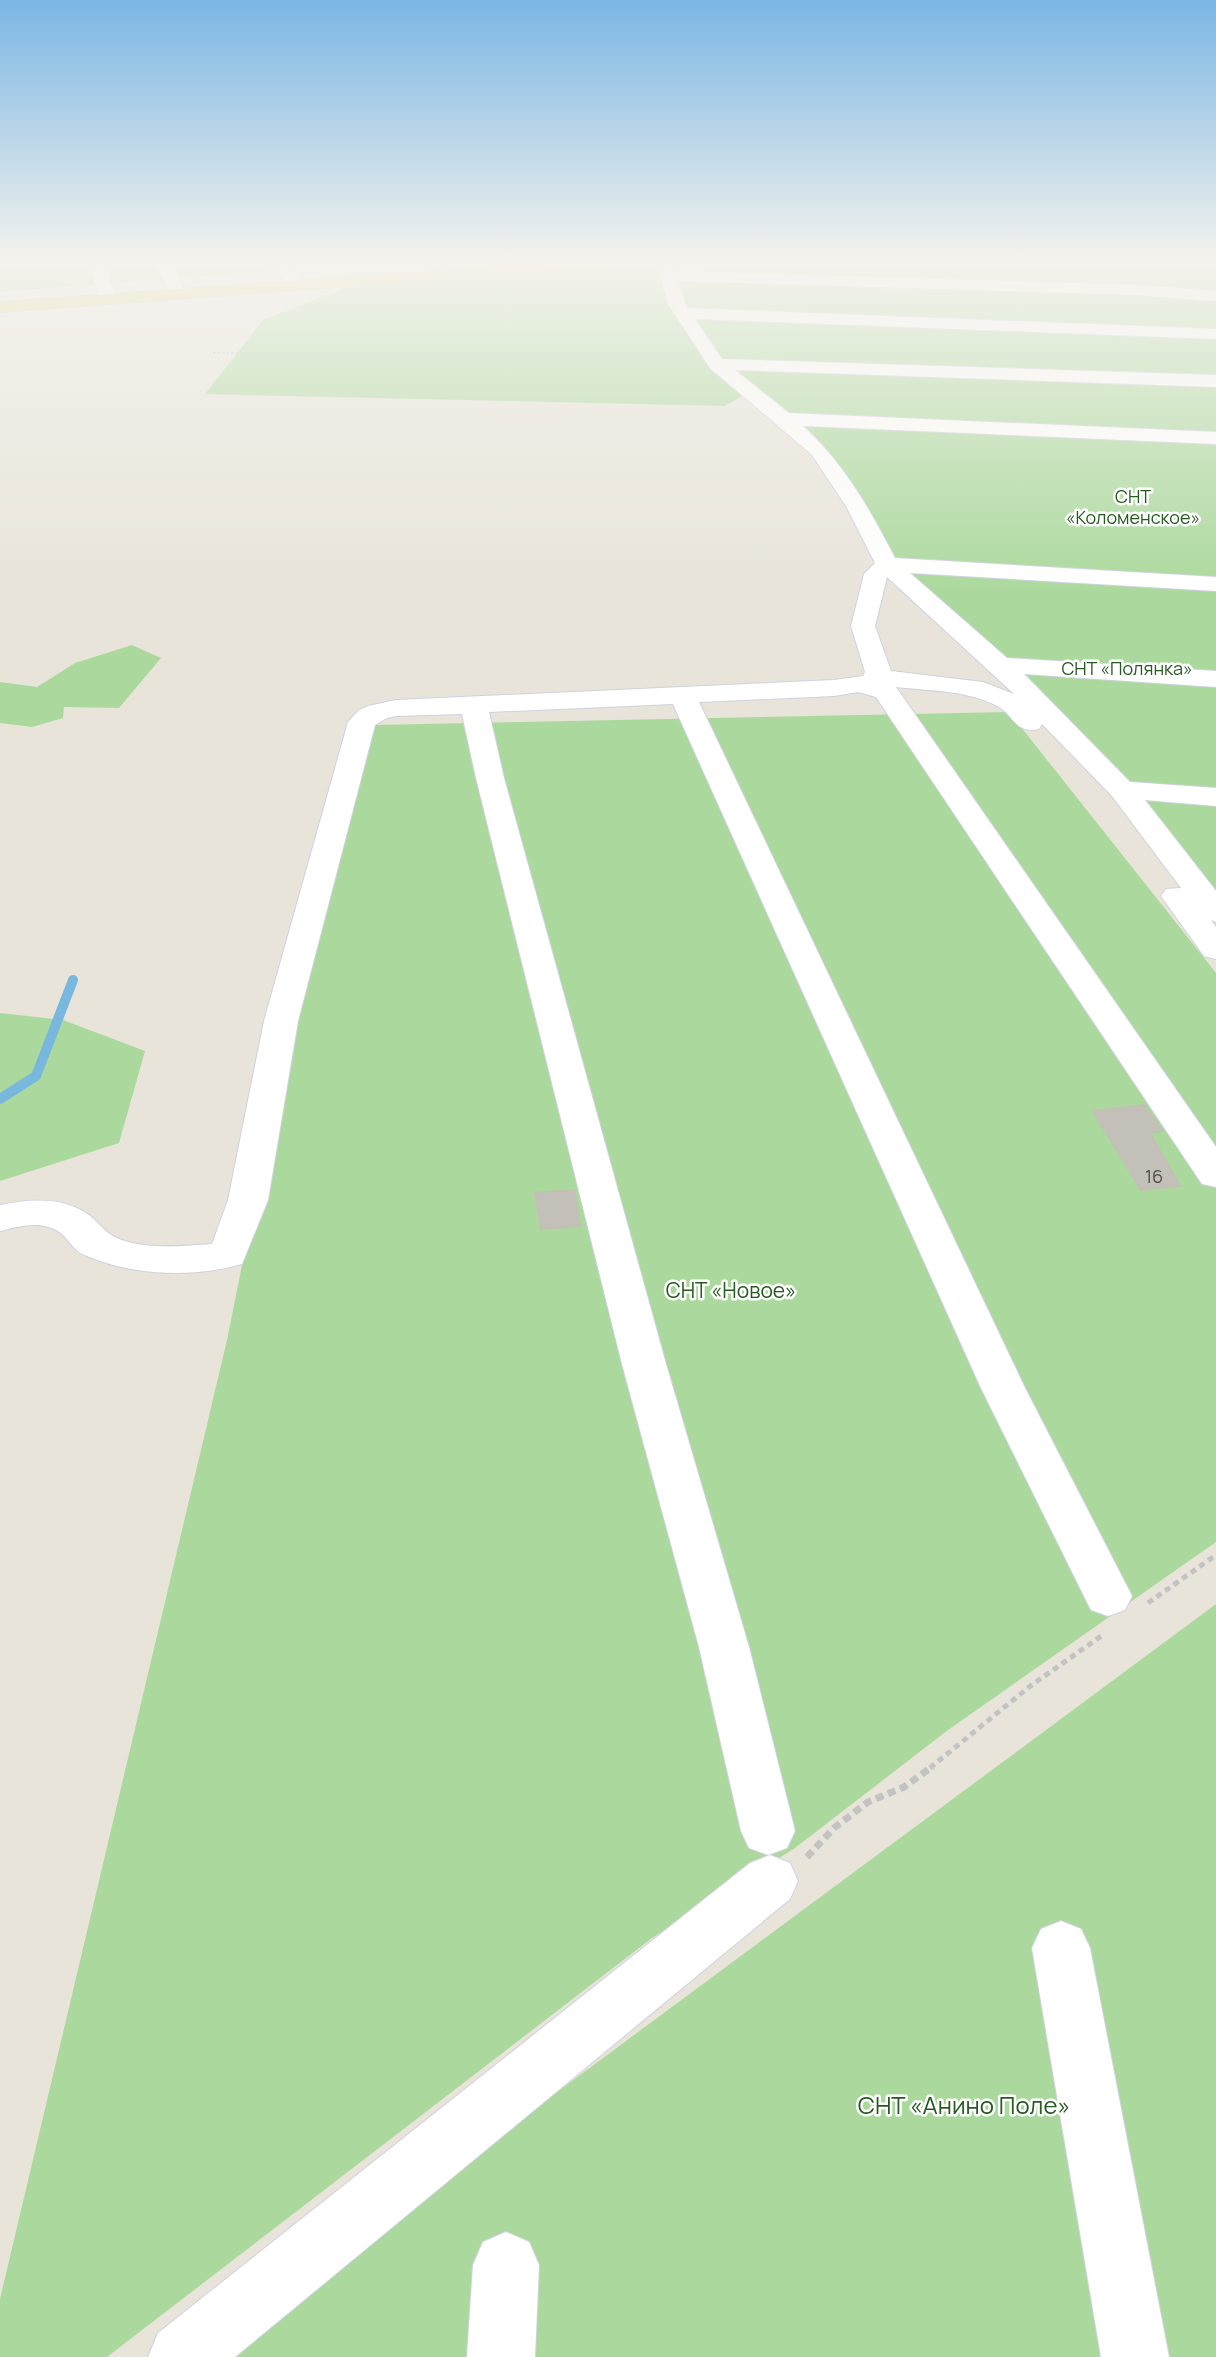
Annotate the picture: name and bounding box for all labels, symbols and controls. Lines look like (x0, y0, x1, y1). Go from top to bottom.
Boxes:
park label: СНТ «Коломенское» (1066, 484, 1200, 529)
park label: СНТ «Полянка» (1061, 656, 1193, 680)
house number: 16 (1145, 1164, 1163, 1188)
park label: СНТ «Новое» (666, 1276, 796, 1304)
park label: СНТ «Анино Поле» (858, 2088, 1070, 2121)

